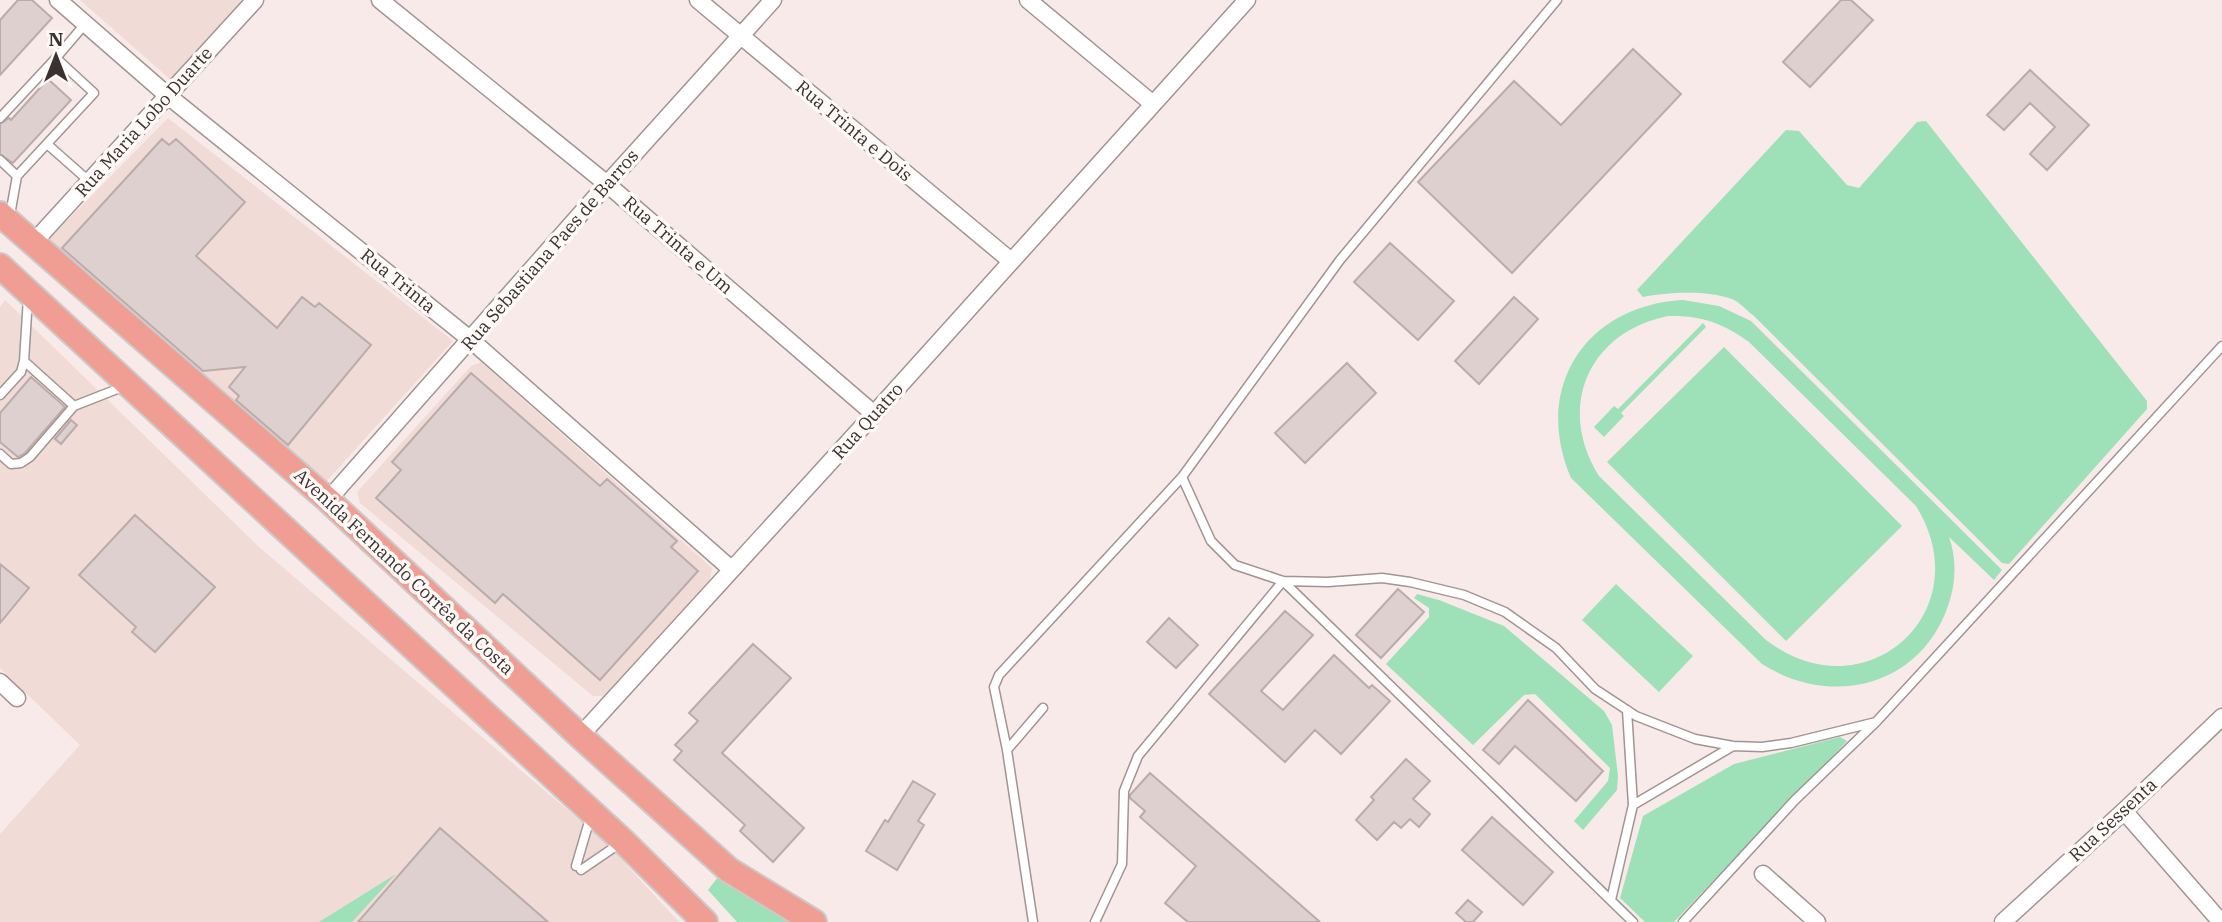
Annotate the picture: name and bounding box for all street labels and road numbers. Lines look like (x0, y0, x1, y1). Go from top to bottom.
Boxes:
street label: Rua Maria Lobo Duarte (70, 42, 217, 202)
street label: Rua Trinta e Dois (791, 75, 917, 186)
street label: Rua Sebastiana Paes de Barros (456, 144, 643, 355)
street label: Rua Trinta e Um (619, 191, 738, 299)
street label: Rua Trinta (356, 243, 441, 318)
street label: Rua Quatro (827, 378, 908, 464)
street label: Avenida Fernando Corrêa da Costa (290, 464, 519, 680)
street label: Rua Sessenta (2064, 773, 2162, 866)

